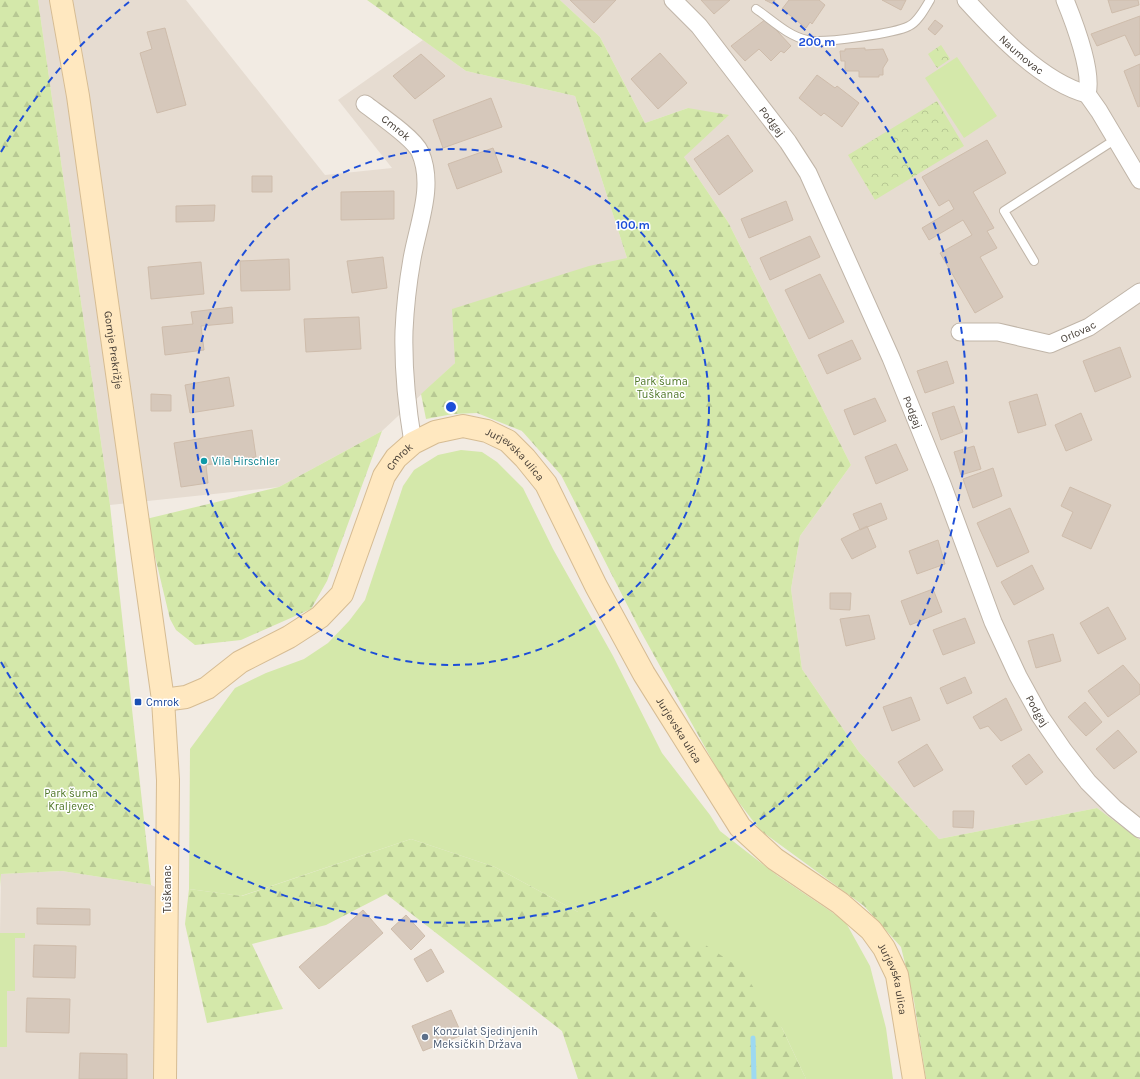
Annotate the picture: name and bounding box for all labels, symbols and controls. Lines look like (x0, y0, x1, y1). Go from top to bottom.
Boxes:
street label: Naumovac (997, 32, 1046, 77)
text: 200 m (799, 35, 835, 49)
street label: Podgaj (757, 104, 788, 139)
street label: Cmrok (379, 112, 413, 143)
text: 100 m (616, 218, 650, 232)
street label: Gornje Prekrižje (102, 310, 126, 390)
street label: Orlovac (1058, 318, 1099, 345)
park label: Park šuma Tuškanac (634, 375, 688, 401)
street label: Podgaj (900, 394, 925, 430)
centre of rings (444, 400, 458, 414)
street label: Jurjevska ulica (484, 425, 547, 483)
street label: Cmrok (383, 440, 415, 473)
place label: Vila Hirschler (212, 455, 279, 468)
marker: Vila Hirschler (199, 456, 209, 466)
street label: Podgaj (1023, 693, 1052, 729)
street label: Jurjevska ulica (654, 695, 705, 766)
place label: Cmrok (146, 696, 179, 709)
marker: Cmrok (133, 697, 143, 707)
park label: Park šuma Kraljevec (44, 787, 98, 813)
street label: Tuškanac (161, 865, 174, 913)
street label: Jurjevska ulica (876, 940, 910, 1016)
place label: Konzulat Sjedinjenih Meksičkih Država (433, 1025, 538, 1051)
marker: Konzulat Sjedinjenih Meksičkih Država (420, 1032, 430, 1042)

